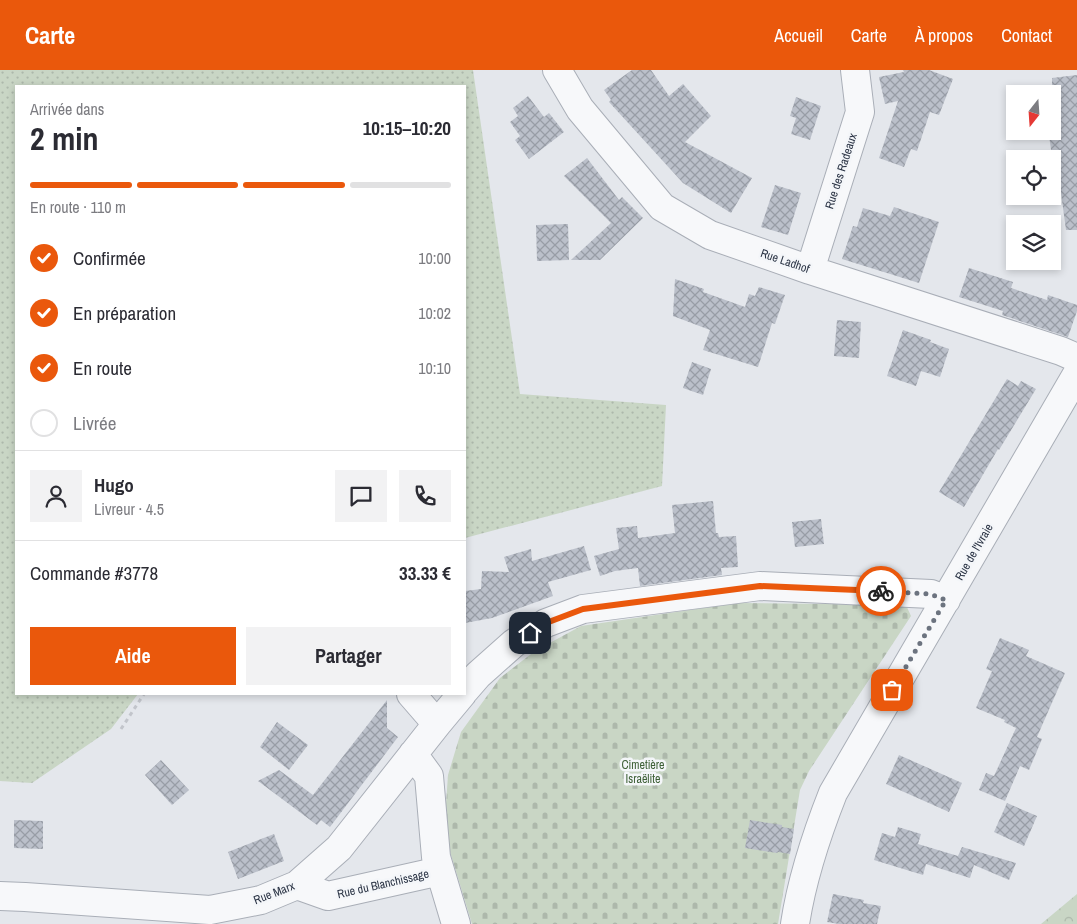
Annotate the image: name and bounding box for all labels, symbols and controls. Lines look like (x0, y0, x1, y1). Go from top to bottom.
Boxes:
text: Carte (25, 19, 75, 51)
text: Accueil (774, 23, 823, 48)
text: Carte (851, 23, 887, 48)
text: À propos (915, 23, 973, 48)
text: Contact (1001, 23, 1052, 48)
north arrow (1006, 85, 1061, 140)
map controls (1006, 85, 1061, 270)
text: Arrivée dans (30, 98, 104, 120)
text: 10:15–10:20 (363, 115, 451, 141)
text: 2 min (30, 117, 99, 160)
street label: Rue des Radeaux (821, 131, 861, 211)
button: locate (1006, 150, 1061, 205)
text: En route · 110 m (30, 196, 126, 218)
button: layers (1006, 215, 1061, 270)
icon: check (30, 244, 58, 272)
text: Confirmée (73, 245, 146, 271)
street label: Rue Ladhof (758, 245, 812, 277)
text: 10:00 (418, 247, 451, 269)
icon: check (30, 299, 58, 327)
text: En préparation (73, 300, 176, 326)
text: 10:02 (418, 302, 451, 324)
icon: check (30, 354, 58, 382)
text: En route (73, 355, 132, 381)
text: 10:10 (418, 357, 451, 379)
text: Livrée (73, 410, 116, 436)
button: person (30, 470, 82, 522)
button: chat (335, 470, 387, 522)
button: phone (399, 470, 451, 522)
text: Hugo (94, 472, 134, 498)
text: Livreur · 4.5 (94, 498, 164, 520)
street label: Rue de l'Ivraie (951, 521, 997, 583)
text: Commande #3778 (30, 560, 158, 586)
text: 33.33 € (399, 560, 451, 586)
courier (856, 566, 906, 616)
icon: bike (867, 577, 895, 605)
pin (509, 612, 551, 654)
icon: home (516, 619, 544, 647)
button: Aide (30, 627, 236, 685)
button: Partager (246, 627, 451, 685)
pin (871, 669, 913, 711)
icon: bag (878, 676, 906, 704)
park label: Cimetière Israëlite (621, 757, 665, 787)
street label: Rue du Blanchissage (336, 866, 430, 902)
street label: Rue Marx (251, 878, 297, 908)

